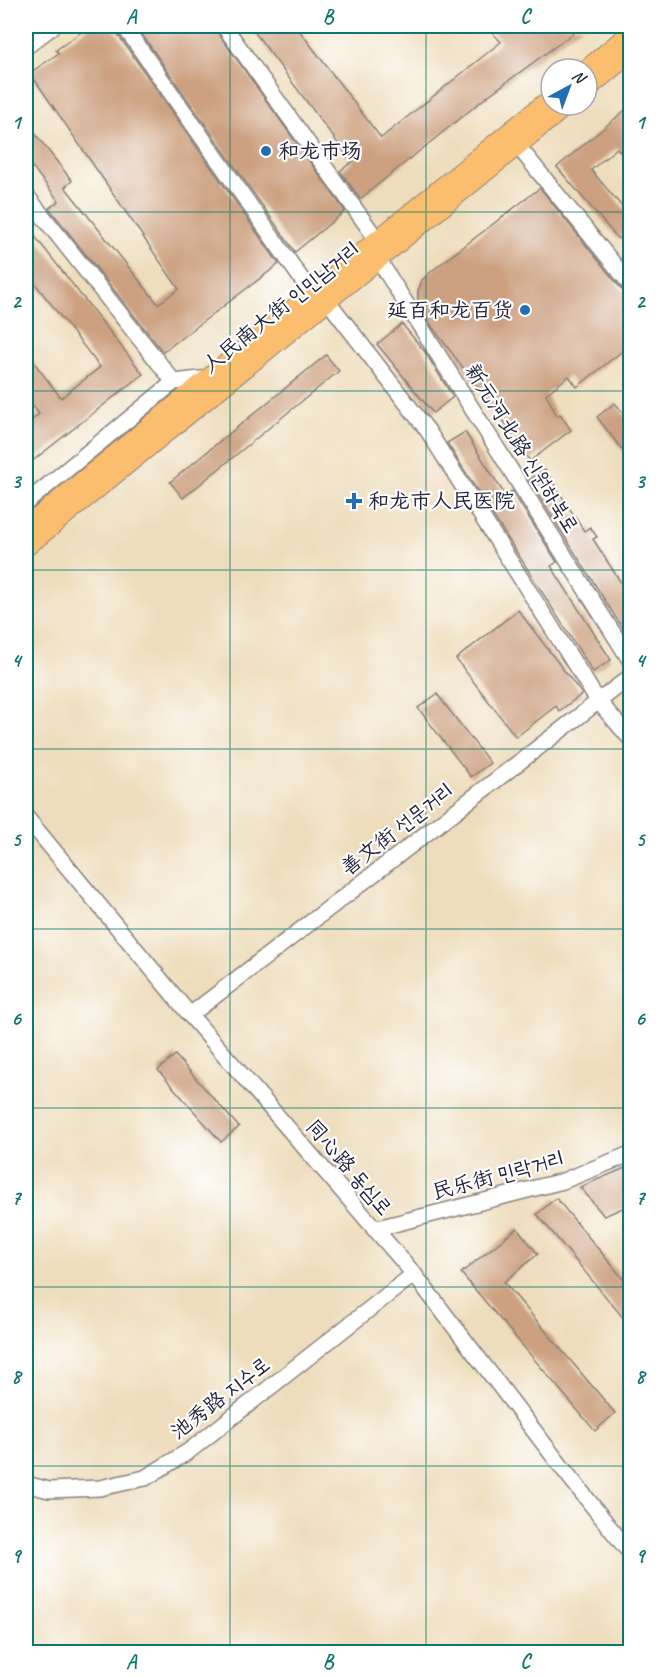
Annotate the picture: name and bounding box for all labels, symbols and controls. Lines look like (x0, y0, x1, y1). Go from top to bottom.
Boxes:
text: A (126, 4, 138, 29)
text: B (323, 4, 335, 29)
text: C (520, 4, 532, 29)
north arrow (539, 57, 599, 117)
text: N (568, 66, 591, 89)
text: 1 (12, 110, 23, 135)
text: 1 (636, 110, 647, 135)
place label: 和龙市场 (278, 138, 362, 164)
marker: 和龙市场 (259, 144, 273, 158)
street label: 人民南大街 인민남거리 (197, 236, 365, 378)
text: 2 (12, 289, 23, 314)
text: 2 (636, 289, 647, 314)
place label: 延百和龙百货 (387, 297, 513, 323)
marker: 延百和龙百货 (518, 303, 532, 317)
street label: 新元河北路 신원하북로 (459, 359, 585, 537)
text: 3 (12, 469, 23, 494)
text: 3 (636, 469, 647, 494)
place label: 和龙市人民医院 (368, 488, 515, 514)
marker: 和龙市人民医院 (345, 492, 363, 510)
text: 4 (12, 648, 24, 673)
text: 4 (636, 648, 648, 673)
street label: 善文街 선문거리 (336, 777, 458, 881)
text: 5 (12, 827, 23, 852)
text: 5 (636, 827, 647, 852)
text: 6 (11, 1006, 22, 1031)
text: 6 (635, 1006, 646, 1031)
street label: 同心路 동심로 (300, 1114, 398, 1220)
street label: 民乐街 민락거리 (429, 1145, 567, 1205)
text: 7 (12, 1185, 23, 1210)
text: 7 (636, 1185, 647, 1210)
street label: 池秀路 지수로 (165, 1351, 275, 1445)
text: 8 (12, 1364, 24, 1389)
text: 8 (636, 1364, 648, 1389)
text: 9 (12, 1543, 23, 1568)
text: 9 (636, 1543, 647, 1568)
text: A (126, 1649, 138, 1674)
text: B (323, 1649, 335, 1674)
text: C (520, 1649, 532, 1674)

